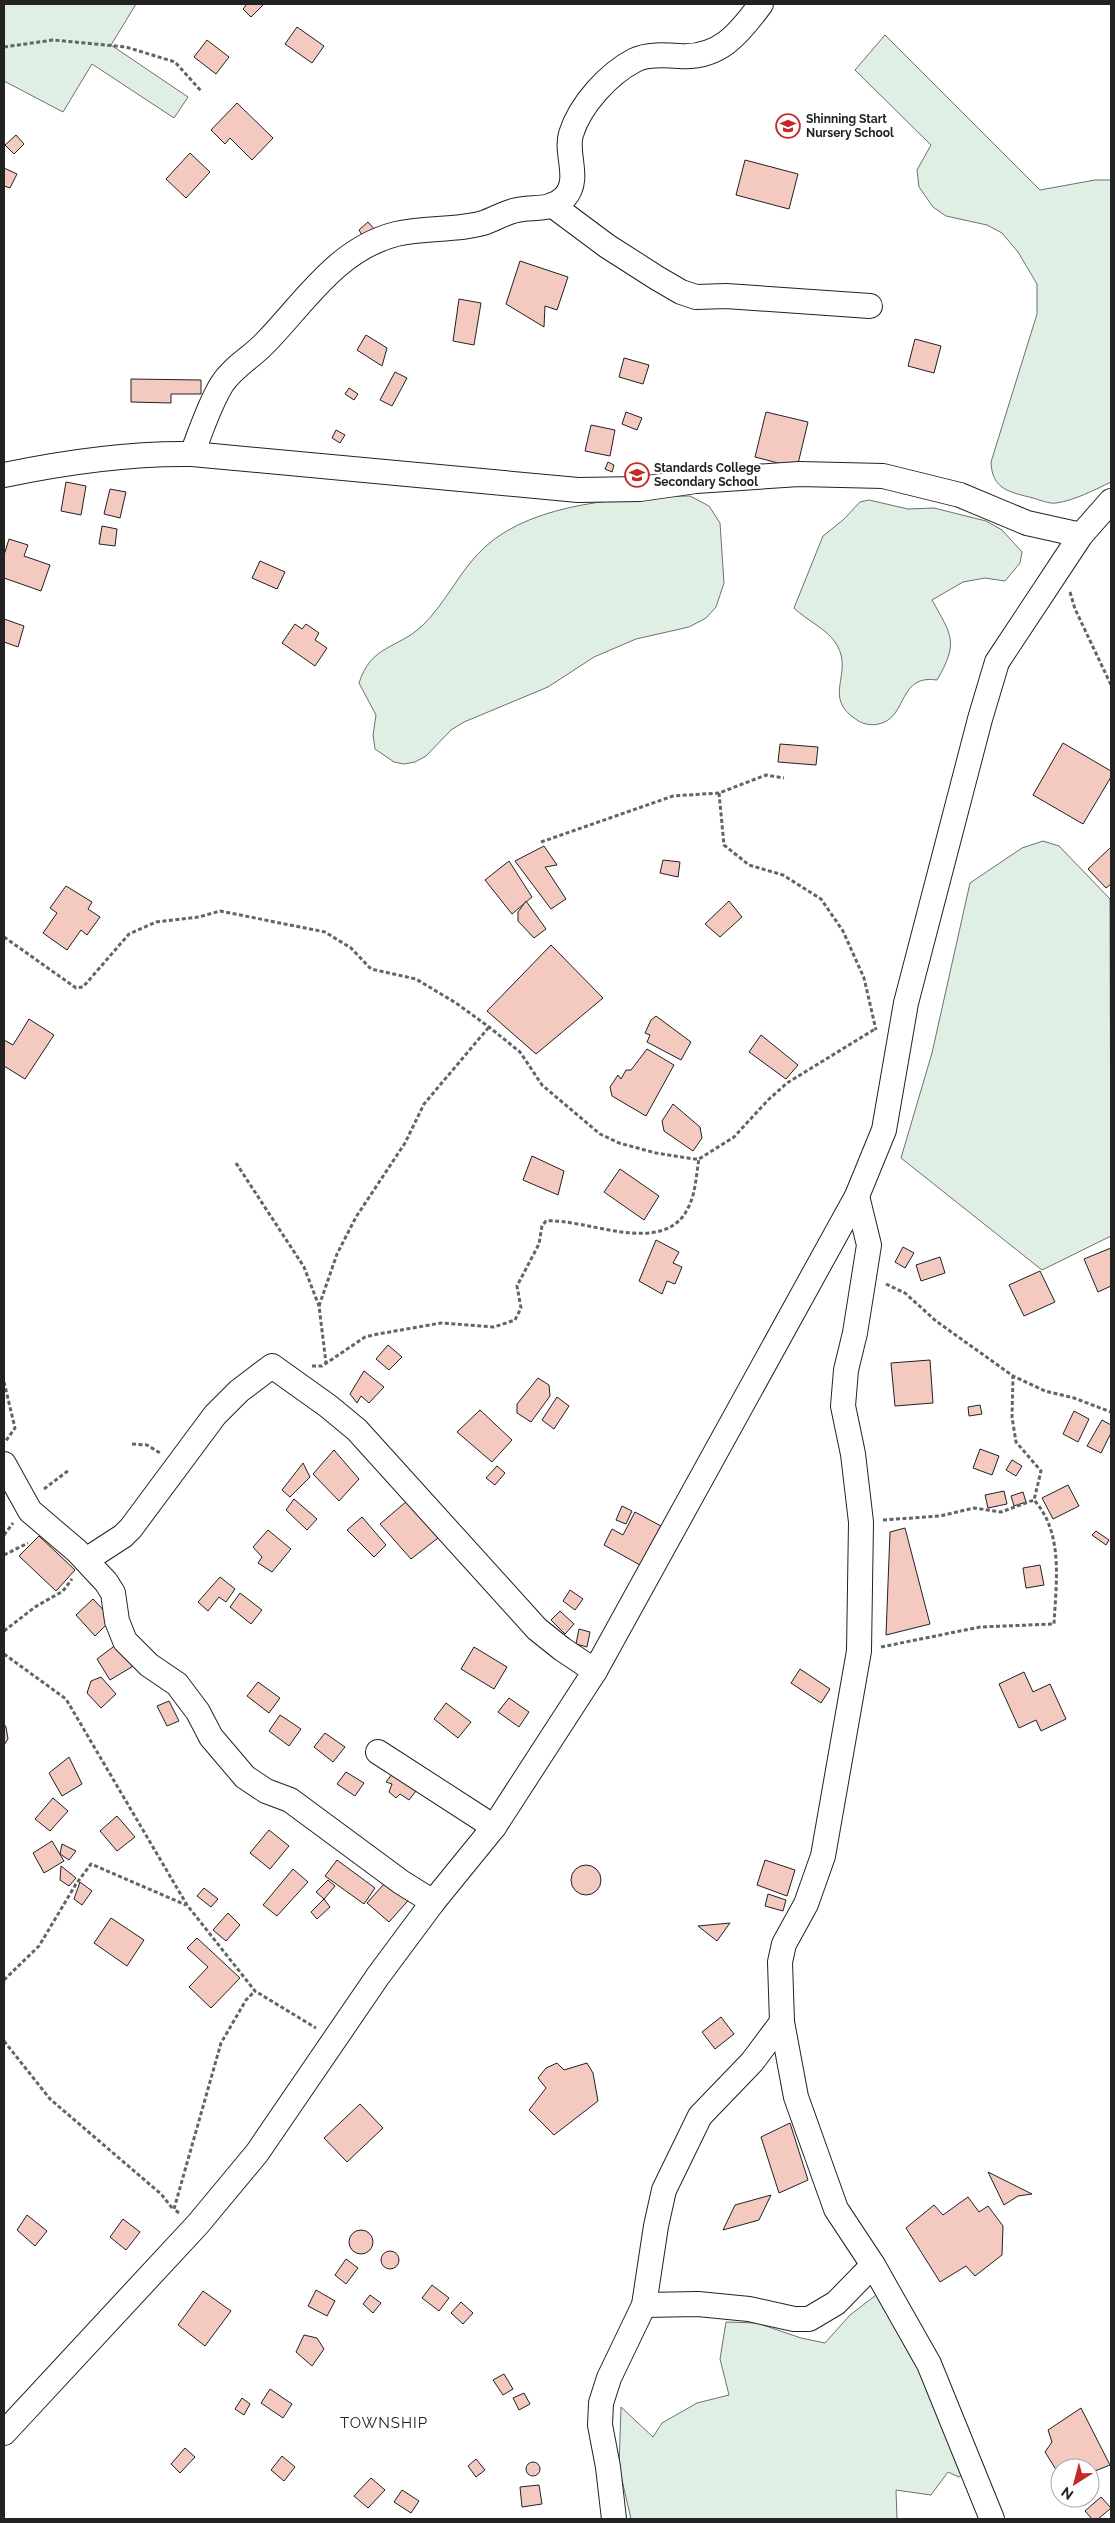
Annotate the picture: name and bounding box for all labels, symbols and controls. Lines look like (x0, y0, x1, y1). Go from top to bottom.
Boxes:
place label: Shinning Start Nursery School (806, 112, 894, 140)
school or university icon: Shinning Start Nursery School (775, 113, 801, 139)
place label: Standards College Secondary School (654, 461, 761, 489)
school or university icon: Standards College Secondary School (624, 462, 650, 488)
district label: TOWNSHIP (340, 2414, 428, 2432)
north arrow (1050, 2458, 1100, 2508)
text: N (1058, 2484, 1076, 2503)

